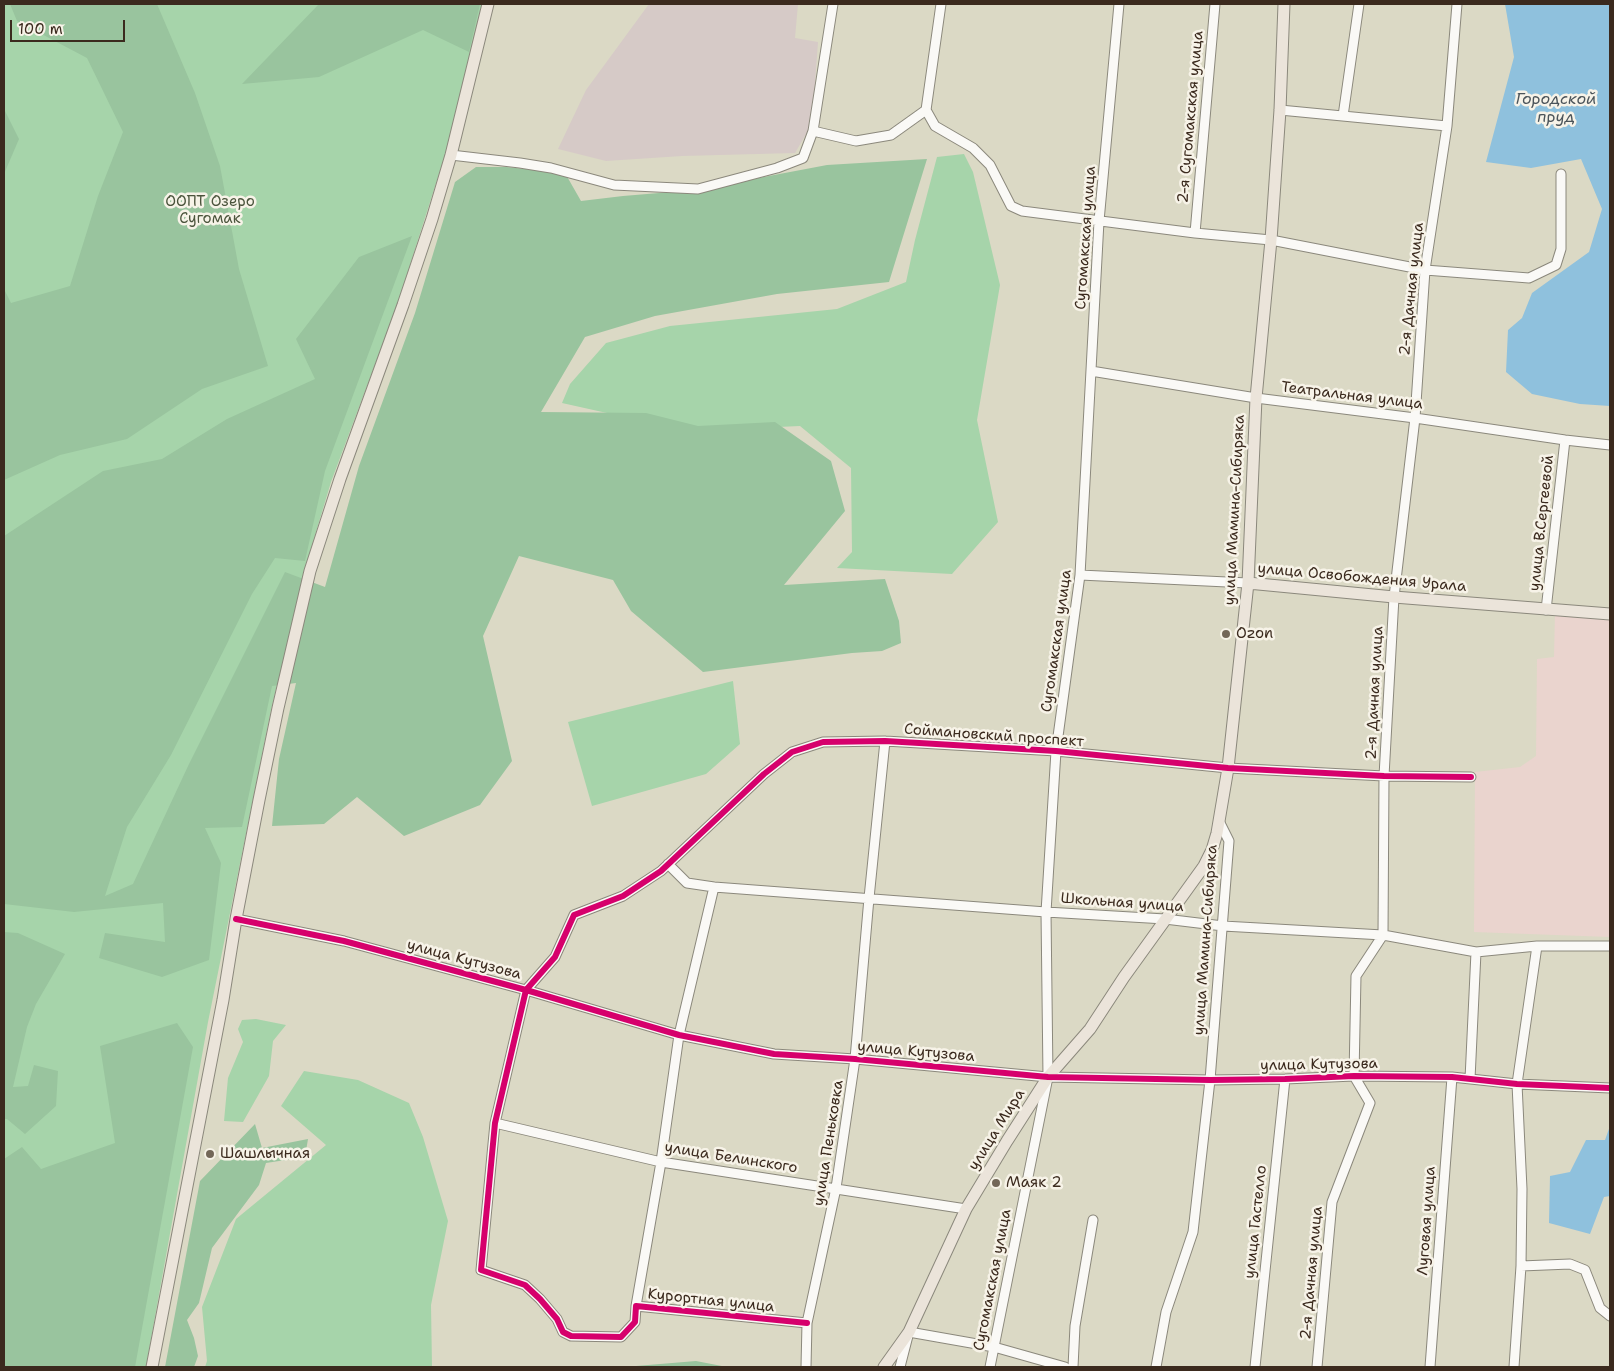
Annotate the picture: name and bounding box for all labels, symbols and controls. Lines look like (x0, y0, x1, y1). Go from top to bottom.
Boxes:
scale bar (12, 10, 128, 42)
text: 100 m (18, 19, 63, 39)
street label: 2-я Сугомакская улица (1174, 30, 1208, 204)
water label: Городской пруд (1516, 90, 1596, 128)
street label: Сугомакская улица (1072, 166, 1100, 310)
park label: ООПТ Озеро Сугомак (165, 193, 255, 228)
street label: 2-я Дачная улица (1396, 222, 1428, 356)
street label: Театральная улица (1280, 378, 1424, 414)
street label: улица Мамина-Сибиряка (1221, 414, 1249, 606)
street label: улица В.Сергеевой (1526, 454, 1558, 592)
street label: улица Освобождения Урала (1257, 560, 1467, 596)
street label: Сугомакская улица (1038, 568, 1076, 714)
place label: Ozon (1236, 625, 1273, 643)
street label: 2-я Дачная улица (1363, 626, 1387, 760)
marker: Ozon (1220, 628, 1232, 640)
street label: Соймановский проспект (903, 721, 1085, 751)
street label: улица Мамина-Сибиряка (1190, 844, 1222, 1036)
street label: Школьная улица (1060, 890, 1184, 916)
street label: улица Кутузова (405, 936, 523, 984)
street label: улица Кутузова (857, 1038, 975, 1066)
street label: улица Кутузова (1260, 1055, 1378, 1075)
street label: улица Пеньковка (810, 1079, 848, 1207)
street label: улица Мира (965, 1086, 1029, 1174)
street label: улица Белинского (663, 1139, 799, 1177)
place label: Шашлычная (220, 1145, 310, 1163)
marker: Шашлычная (204, 1148, 216, 1160)
street label: улица Гастелло (1241, 1164, 1271, 1280)
street label: Луговая улица (1414, 1166, 1440, 1276)
place label: Маяк 2 (1006, 1174, 1062, 1192)
marker: Маяк 2 (990, 1177, 1002, 1189)
street label: 2-я Дачная улица (1297, 1206, 1327, 1340)
street label: Сугомакская улица (970, 1208, 1016, 1352)
street label: Курортная улица (647, 1285, 775, 1317)

